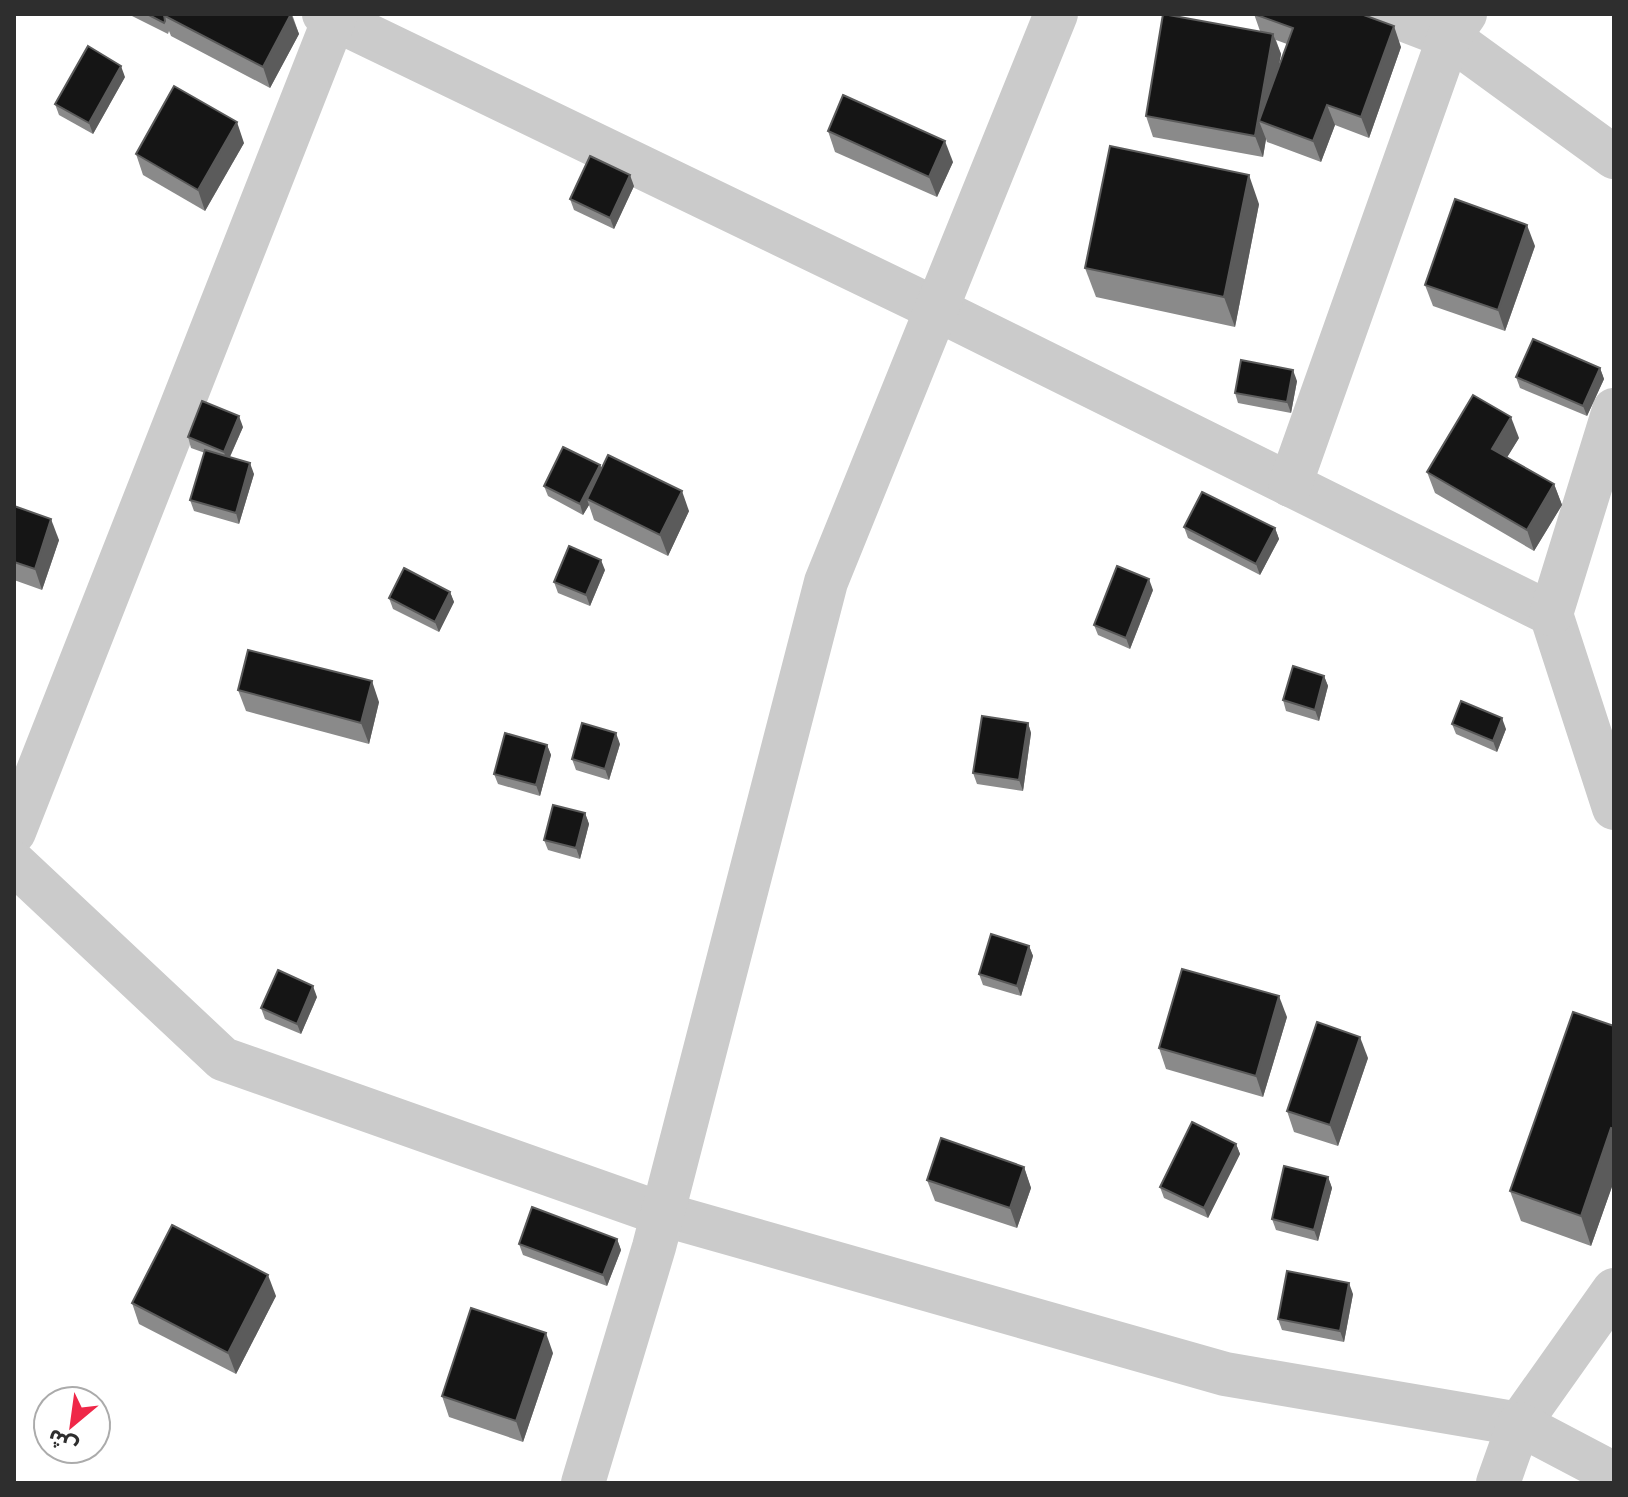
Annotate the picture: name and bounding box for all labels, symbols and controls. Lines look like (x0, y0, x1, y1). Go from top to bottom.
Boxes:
north arrow (32, 1385, 112, 1465)
text: ش (41, 1420, 84, 1465)

